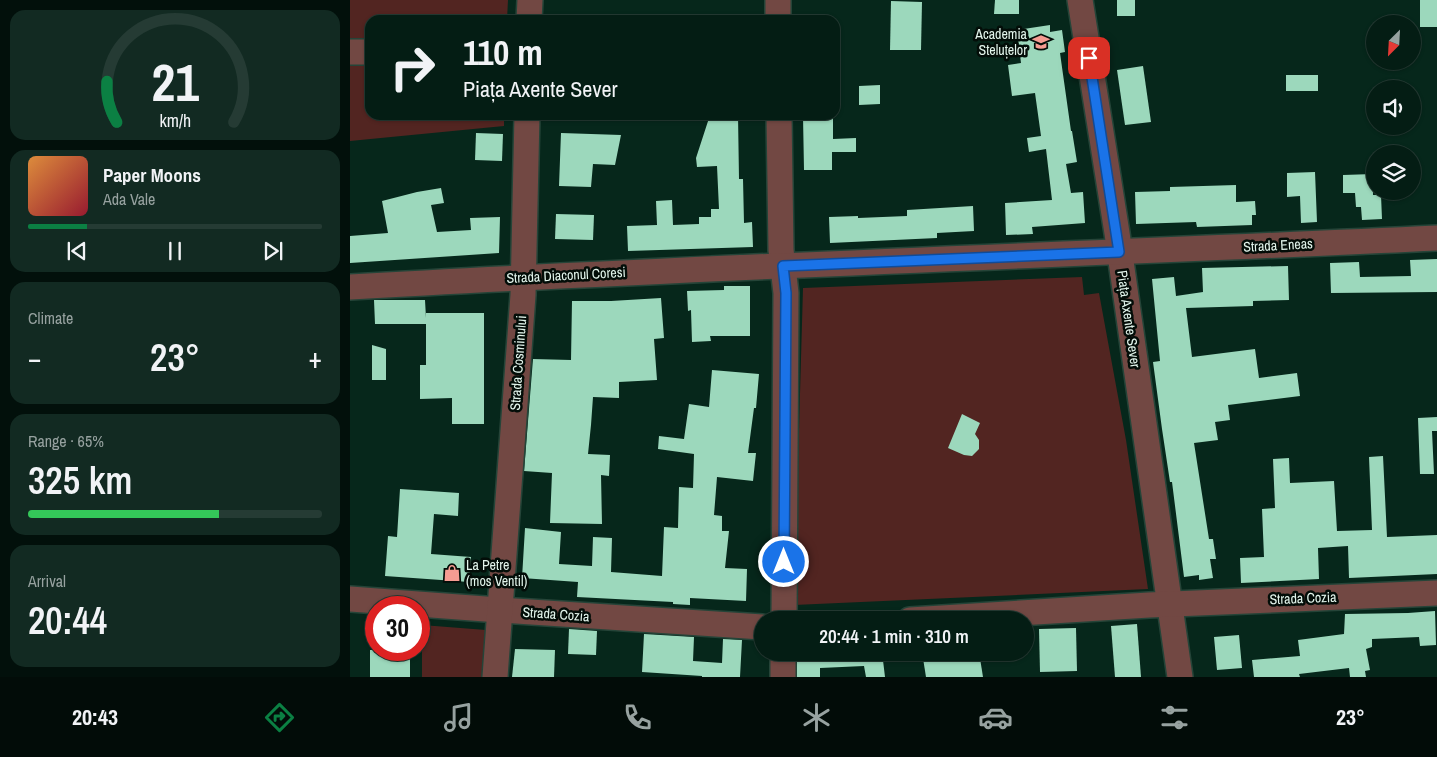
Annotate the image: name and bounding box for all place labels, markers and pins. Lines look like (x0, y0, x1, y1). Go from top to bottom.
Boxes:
place label: Academia Steluțelor (974, 25, 1028, 59)
school or university icon: Academia Steluțelor (1031, 32, 1051, 52)
pin (1068, 37, 1110, 79)
place label: La Petre (mos Ventil) (466, 556, 527, 590)
shop icon: La Petre (mos Ventil) (442, 563, 462, 583)

